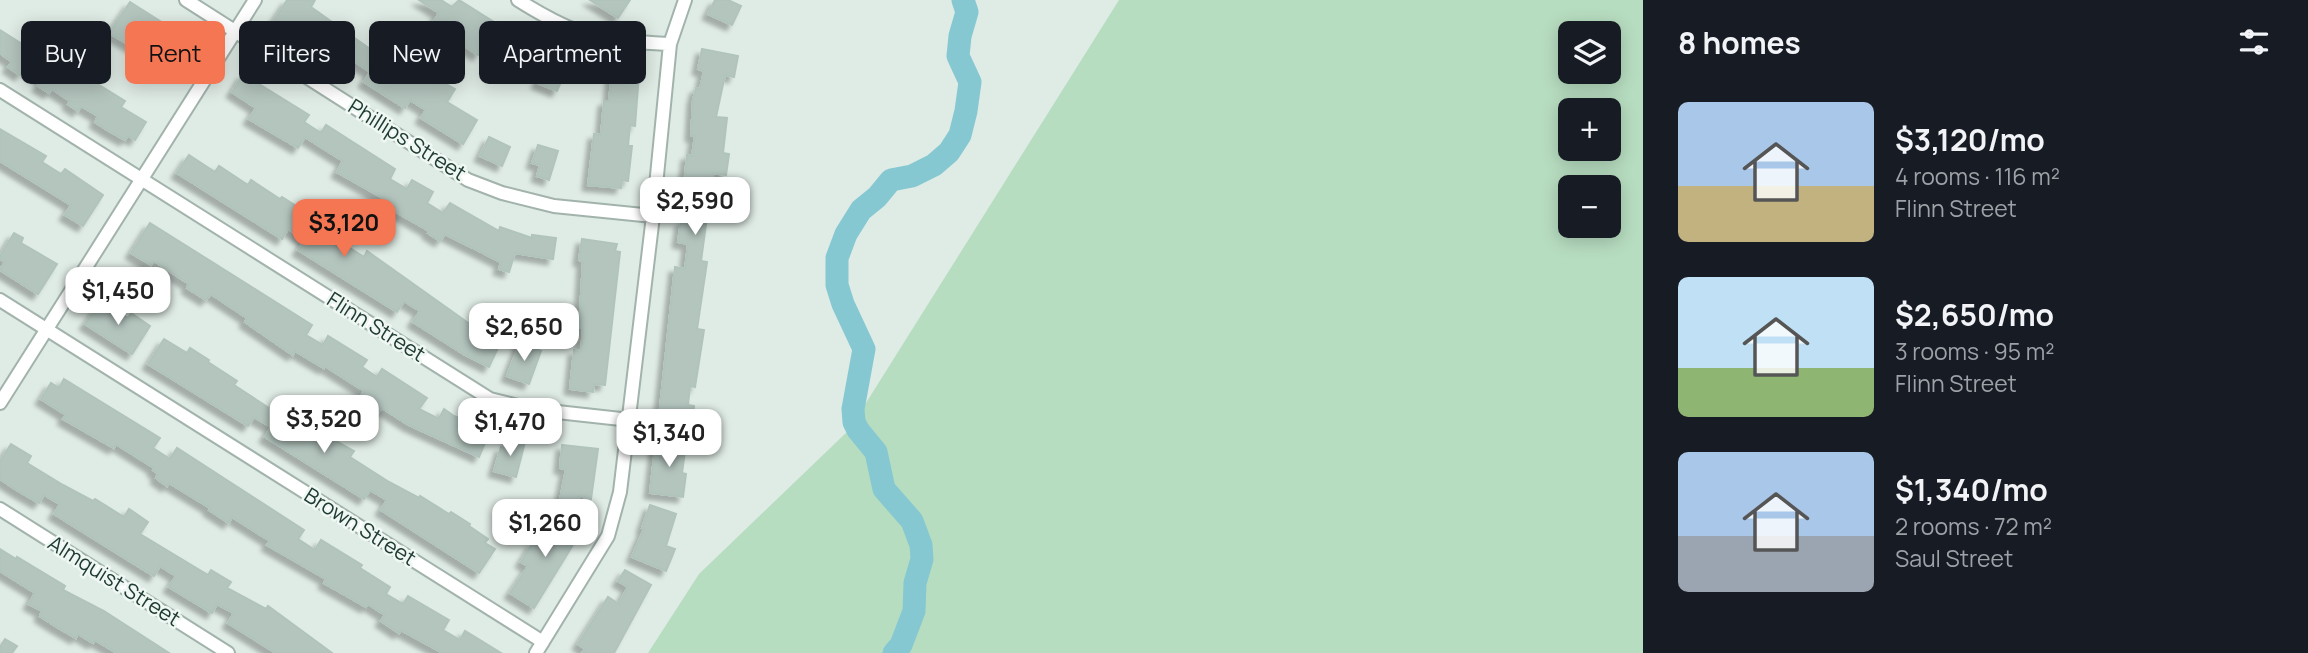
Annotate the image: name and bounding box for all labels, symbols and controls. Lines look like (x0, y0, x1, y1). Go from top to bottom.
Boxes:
chip: Buy (21, 21, 111, 84)
chip: Rent (125, 21, 225, 84)
chip: Filters (239, 21, 355, 84)
chip: New (369, 21, 465, 84)
chip: Apartment (479, 21, 646, 84)
map controls (1558, 21, 1621, 238)
button: layers (1558, 21, 1621, 84)
text: 8 homes (1678, 22, 1801, 63)
icon: filters (2235, 23, 2273, 61)
street label: Phillips Street (343, 92, 472, 187)
button: + (1558, 98, 1621, 161)
text: $3,120/mo (1895, 119, 2045, 160)
icon: home (1734, 130, 1818, 214)
text: 4 rooms · 116 m² (1895, 160, 2060, 192)
button: − (1558, 175, 1621, 238)
pin: $2,590 (638, 177, 752, 237)
text: $2,590 (656, 184, 734, 216)
text: Flinn Street (1895, 192, 2017, 224)
pin: $3,120 (287, 200, 401, 259)
text: $3,120 (309, 206, 379, 238)
pin: $1,450 (61, 268, 175, 327)
text: $1,450 (81, 274, 155, 306)
street label: Flinn Street (322, 285, 431, 367)
text: $2,650/mo (1895, 294, 2054, 335)
pin: $2,650 (467, 304, 581, 363)
icon: home (1734, 305, 1818, 389)
text: $2,650 (485, 310, 563, 342)
text: 3 rooms · 95 m² (1895, 335, 2054, 367)
text: Flinn Street (1895, 367, 2017, 399)
pin: $3,520 (267, 396, 381, 455)
pin: $1,470 (453, 398, 567, 458)
text: $3,520 (286, 402, 362, 434)
text: $1,470 (474, 405, 546, 437)
pin: $1,340 (612, 410, 726, 469)
text: $1,340 (632, 416, 706, 448)
text: $1,340/mo (1895, 469, 2048, 510)
icon: home (1734, 480, 1818, 564)
street label: Brown Street (299, 481, 422, 572)
pin: $1,260 (488, 500, 602, 559)
text: $1,260 (508, 506, 582, 538)
text: 2 rooms · 72 m² (1895, 510, 2052, 542)
street label: Almquist Street (43, 528, 186, 632)
text: Saul Street (1895, 542, 2013, 574)

